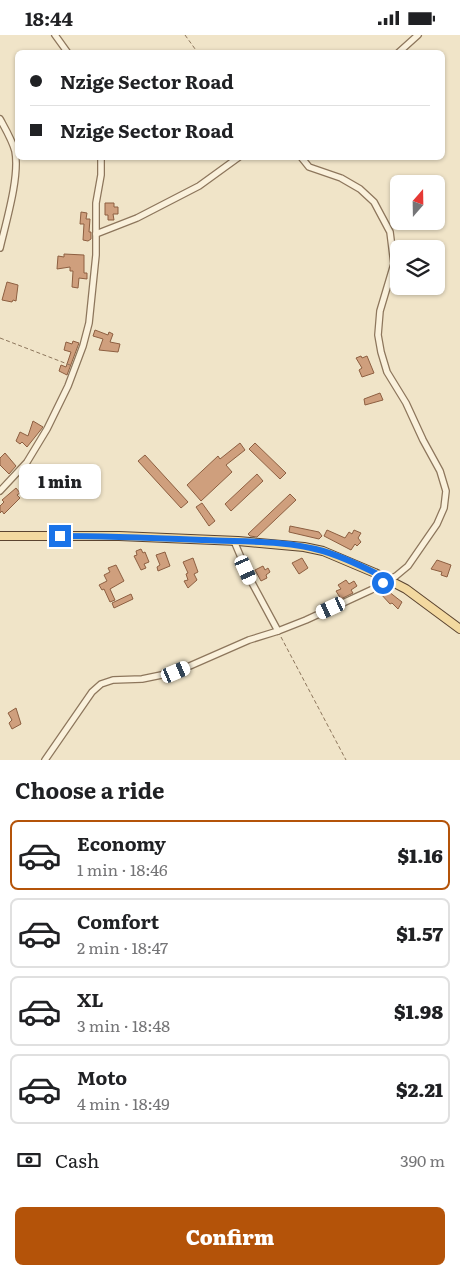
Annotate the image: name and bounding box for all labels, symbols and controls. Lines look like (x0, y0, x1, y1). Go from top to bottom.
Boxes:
text: 18:44 (25, 4, 73, 32)
text: Nzige Sector Road (60, 67, 234, 95)
text: Nzige Sector Road (60, 116, 234, 144)
north arrow (390, 175, 445, 230)
map controls (390, 175, 445, 295)
button: layers (390, 240, 445, 295)
callout: 1 min (19, 463, 101, 499)
text: 1 min (38, 469, 82, 493)
route end (49, 525, 71, 547)
car (233, 553, 258, 587)
route start (372, 572, 394, 594)
car (314, 595, 347, 621)
car (159, 659, 192, 685)
text: Choose a ride (15, 773, 164, 806)
text: Economy (77, 829, 166, 857)
icon: car (17, 833, 62, 878)
text: $1.16 (398, 841, 443, 869)
text: 1 min · 18:46 (77, 857, 168, 881)
text: Comfort (77, 907, 159, 935)
icon: car (17, 911, 62, 956)
text: $1.57 (396, 919, 443, 947)
text: 2 min · 18:47 (77, 935, 168, 959)
text: XL (77, 985, 104, 1013)
icon: car (17, 989, 62, 1034)
text: $1.98 (394, 997, 443, 1025)
text: 3 min · 18:48 (77, 1013, 170, 1037)
text: Moto (77, 1063, 127, 1091)
icon: car (17, 1067, 62, 1112)
text: $2.21 (396, 1075, 443, 1103)
text: 4 min · 18:49 (77, 1091, 170, 1115)
icon: cash (15, 1146, 43, 1174)
text: Cash (55, 1146, 99, 1174)
text: 390 m (400, 1148, 445, 1172)
button: Confirm (15, 1207, 445, 1265)

